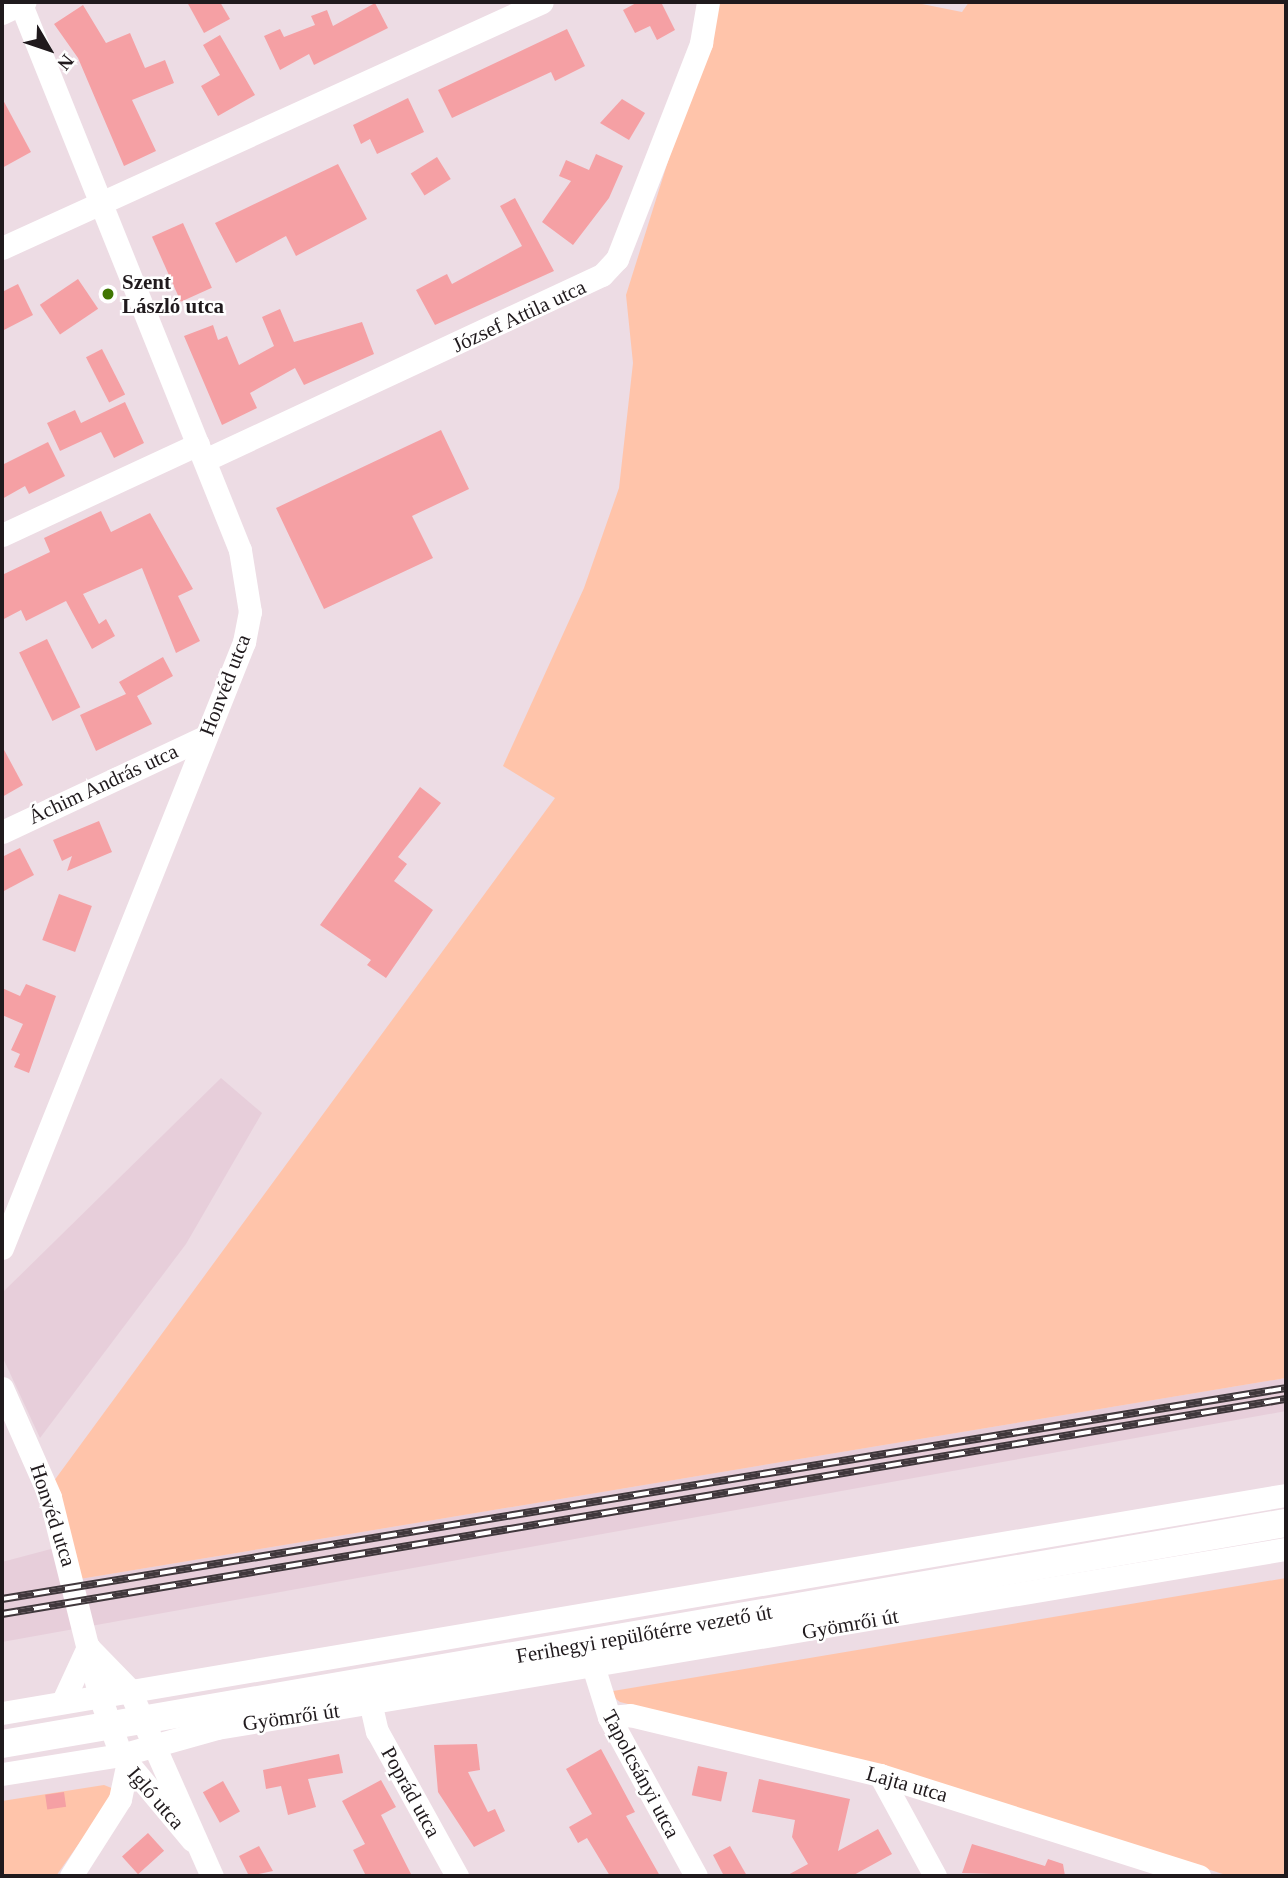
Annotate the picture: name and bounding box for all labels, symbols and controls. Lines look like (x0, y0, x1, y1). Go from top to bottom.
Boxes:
north arrow (14, 14, 84, 84)
text: N (53, 51, 78, 74)
place label: Szent László utca (122, 269, 224, 319)
street label: József Attila utca (448, 274, 590, 358)
marker: Szent László utca (100, 286, 116, 302)
street label: Honvéd utca (194, 631, 256, 739)
street label: Áchim András utca (24, 738, 182, 830)
street label: Honvéd utca (25, 1460, 81, 1570)
street label: Ferihegyi repülőtérre vezető út (514, 1599, 774, 1669)
street label: Gyömrői út (800, 1603, 900, 1645)
street label: Gyömrői út (241, 1698, 341, 1736)
street label: Tapolcsányi utca (597, 1706, 685, 1842)
street label: Poprád utca (376, 1742, 446, 1842)
street label: Lajta utca (863, 1760, 951, 1808)
street label: Igló utca (122, 1762, 190, 1834)

